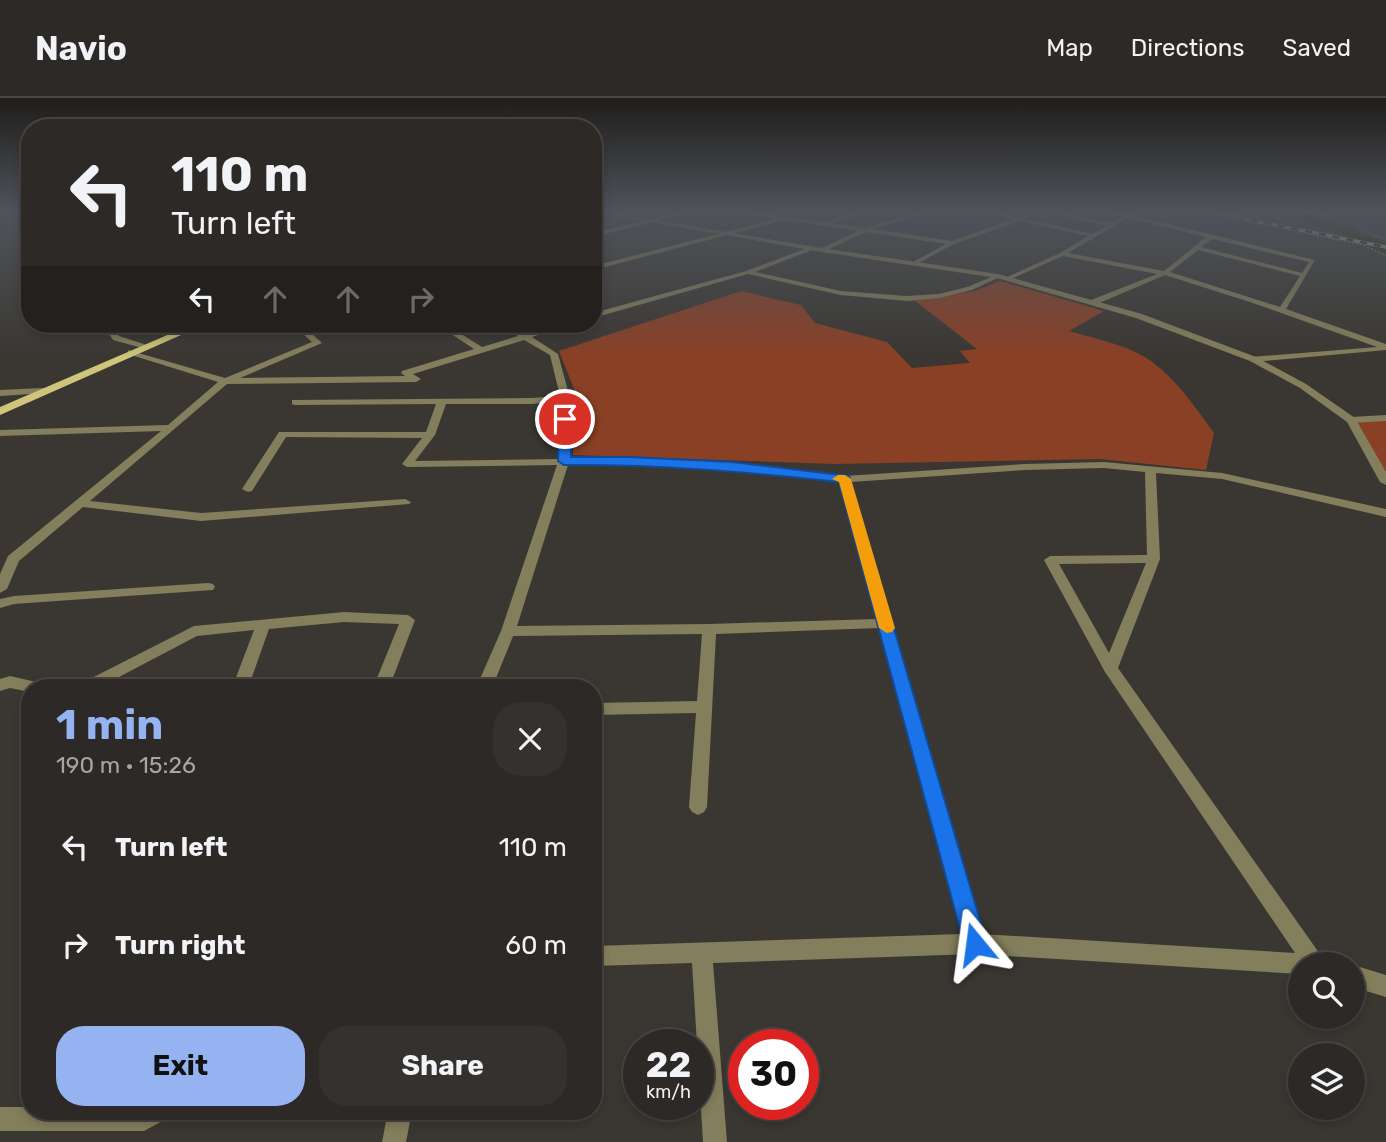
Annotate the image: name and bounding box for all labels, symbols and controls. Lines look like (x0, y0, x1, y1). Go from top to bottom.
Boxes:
text: Navio (35, 29, 127, 68)
text: Map (1046, 34, 1093, 62)
text: Directions (1131, 34, 1244, 62)
text: Saved (1282, 34, 1351, 62)
text: 110 m (171, 145, 308, 203)
icon: left (56, 147, 147, 238)
text: Turn left (171, 204, 296, 242)
icon: left (183, 280, 221, 318)
icon: ahead (256, 280, 294, 318)
icon: ahead (329, 280, 367, 318)
icon: right (402, 280, 440, 318)
pin (535, 389, 595, 449)
icon: arrive (546, 400, 584, 438)
text: 1 min (56, 700, 163, 750)
button: close (493, 702, 567, 776)
text: 190 m · 15:26 (56, 751, 196, 779)
icon: left (56, 828, 94, 866)
text: Turn left (115, 832, 227, 863)
text: 110 m (499, 832, 567, 863)
position arrow (938, 907, 1012, 981)
icon: right (56, 926, 94, 964)
text: Turn right (115, 930, 245, 961)
text: 60 m (505, 930, 567, 961)
map controls (1288, 952, 1365, 1120)
button: search (1288, 952, 1365, 1029)
button: Exit (56, 1026, 305, 1106)
button: Share (319, 1026, 567, 1106)
speed limit sign: 30 (728, 1029, 819, 1120)
button: layers (1288, 1043, 1365, 1120)
text: 22 (646, 1044, 691, 1086)
text: km/h (646, 1081, 691, 1103)

